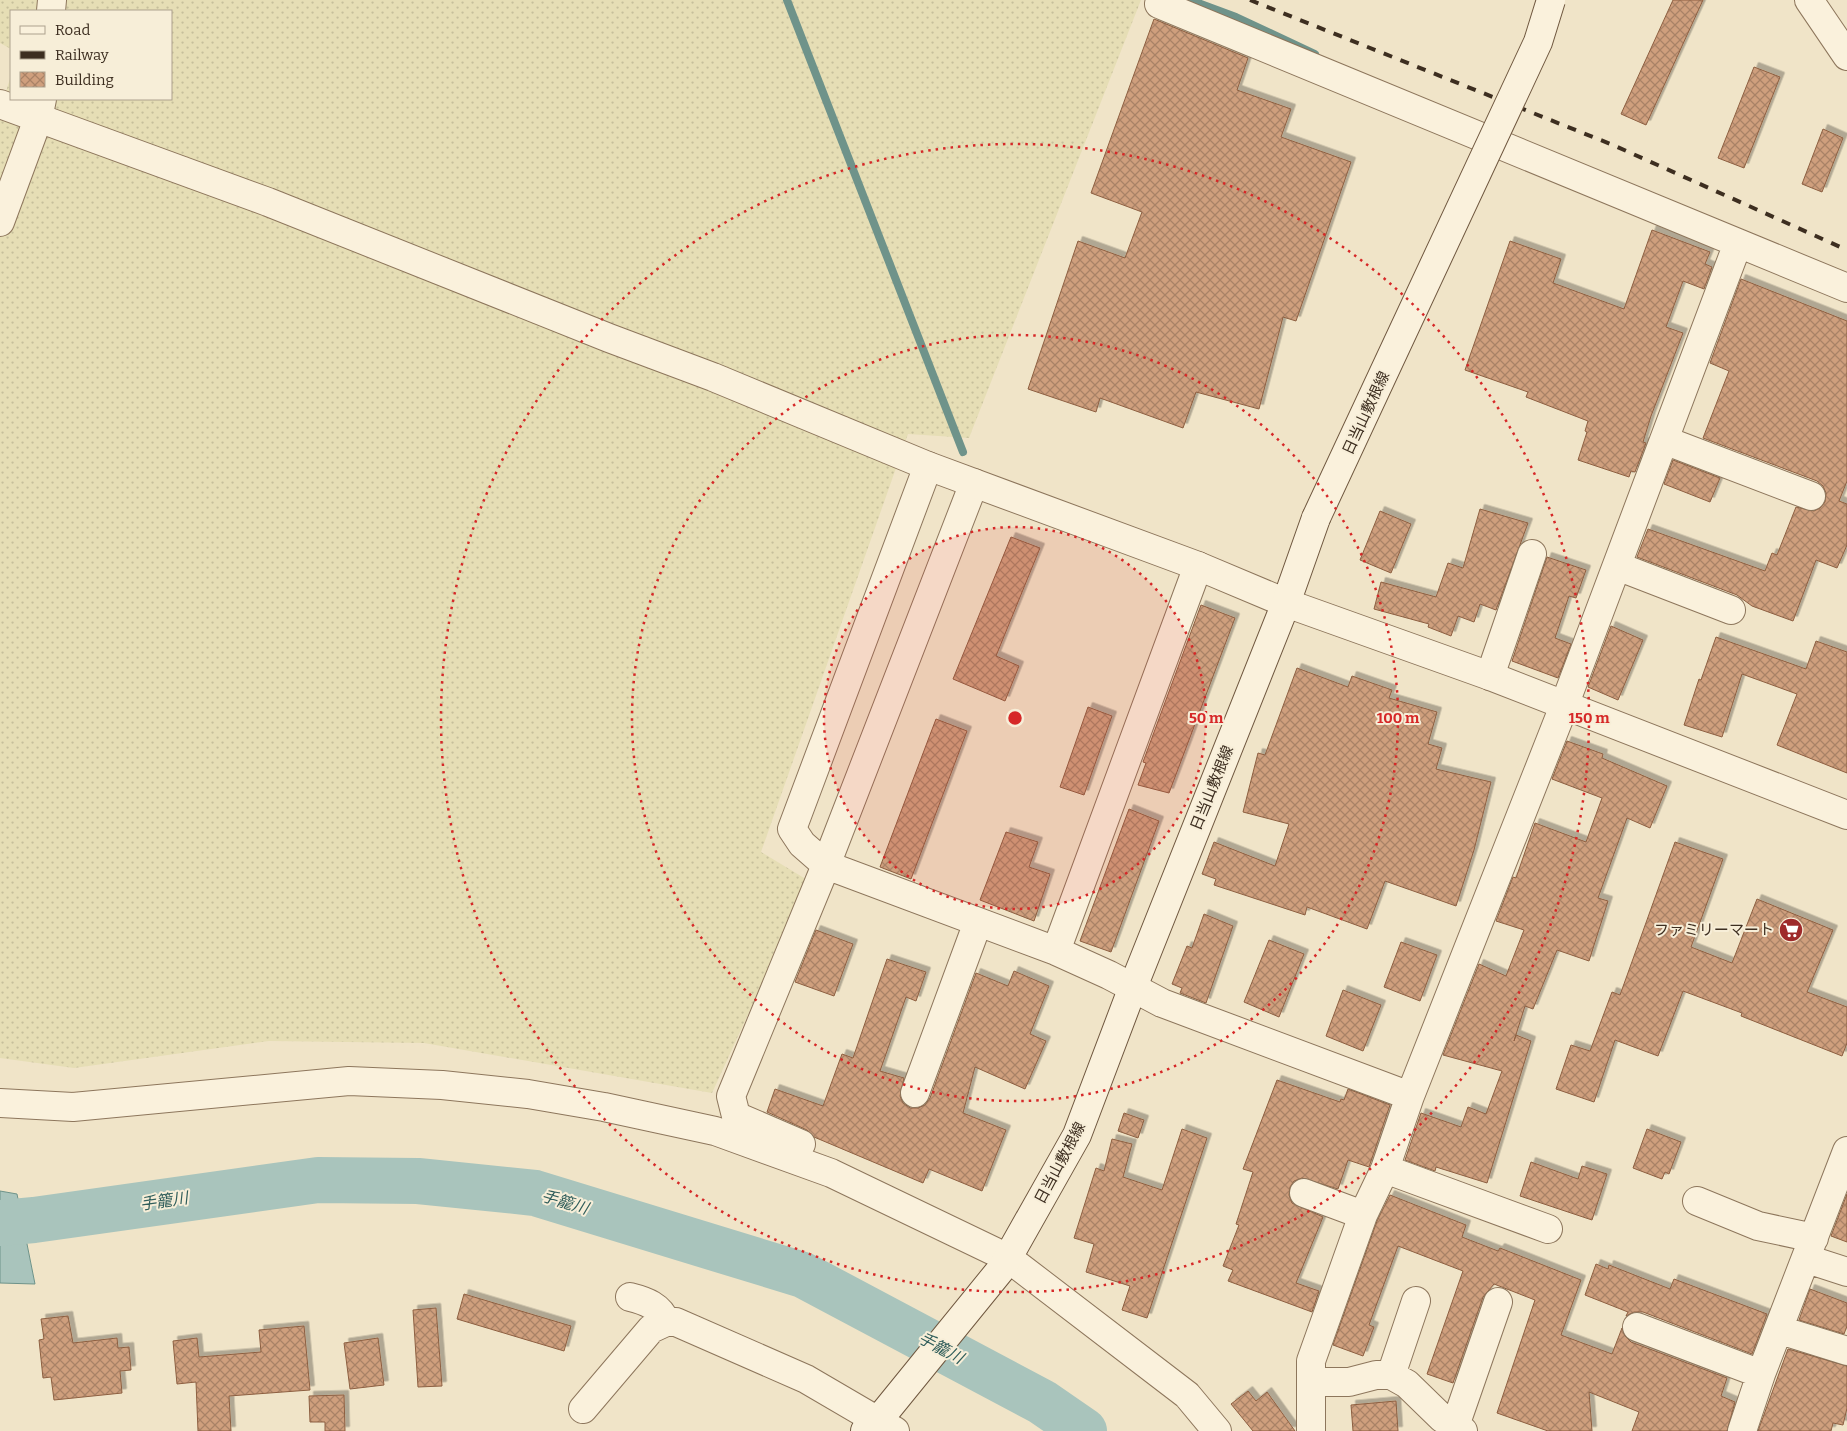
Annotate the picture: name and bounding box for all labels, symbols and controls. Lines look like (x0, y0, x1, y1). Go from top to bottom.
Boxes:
legend (10, 10, 172, 100)
text: Road (55, 21, 90, 39)
text: Railway (55, 46, 109, 64)
text: Building (55, 71, 114, 89)
street label: 日当山敷根線 (1339, 368, 1393, 458)
centre of rings (1006, 709, 1024, 727)
text: 50 m (1189, 709, 1224, 727)
text: 100 m (1377, 709, 1420, 727)
text: 150 m (1568, 709, 1610, 727)
street label: 日当山敷根線 (1187, 743, 1237, 833)
supermarket icon: ファミリーマート (1778, 917, 1804, 943)
place label: ファミリーマート (1654, 921, 1774, 939)
street label: 日当山敷根線 (1031, 1119, 1089, 1207)
water label: 手籠川 (539, 1186, 593, 1219)
water label: 手籠川 (139, 1188, 191, 1214)
water label: 手籠川 (915, 1328, 968, 1369)

